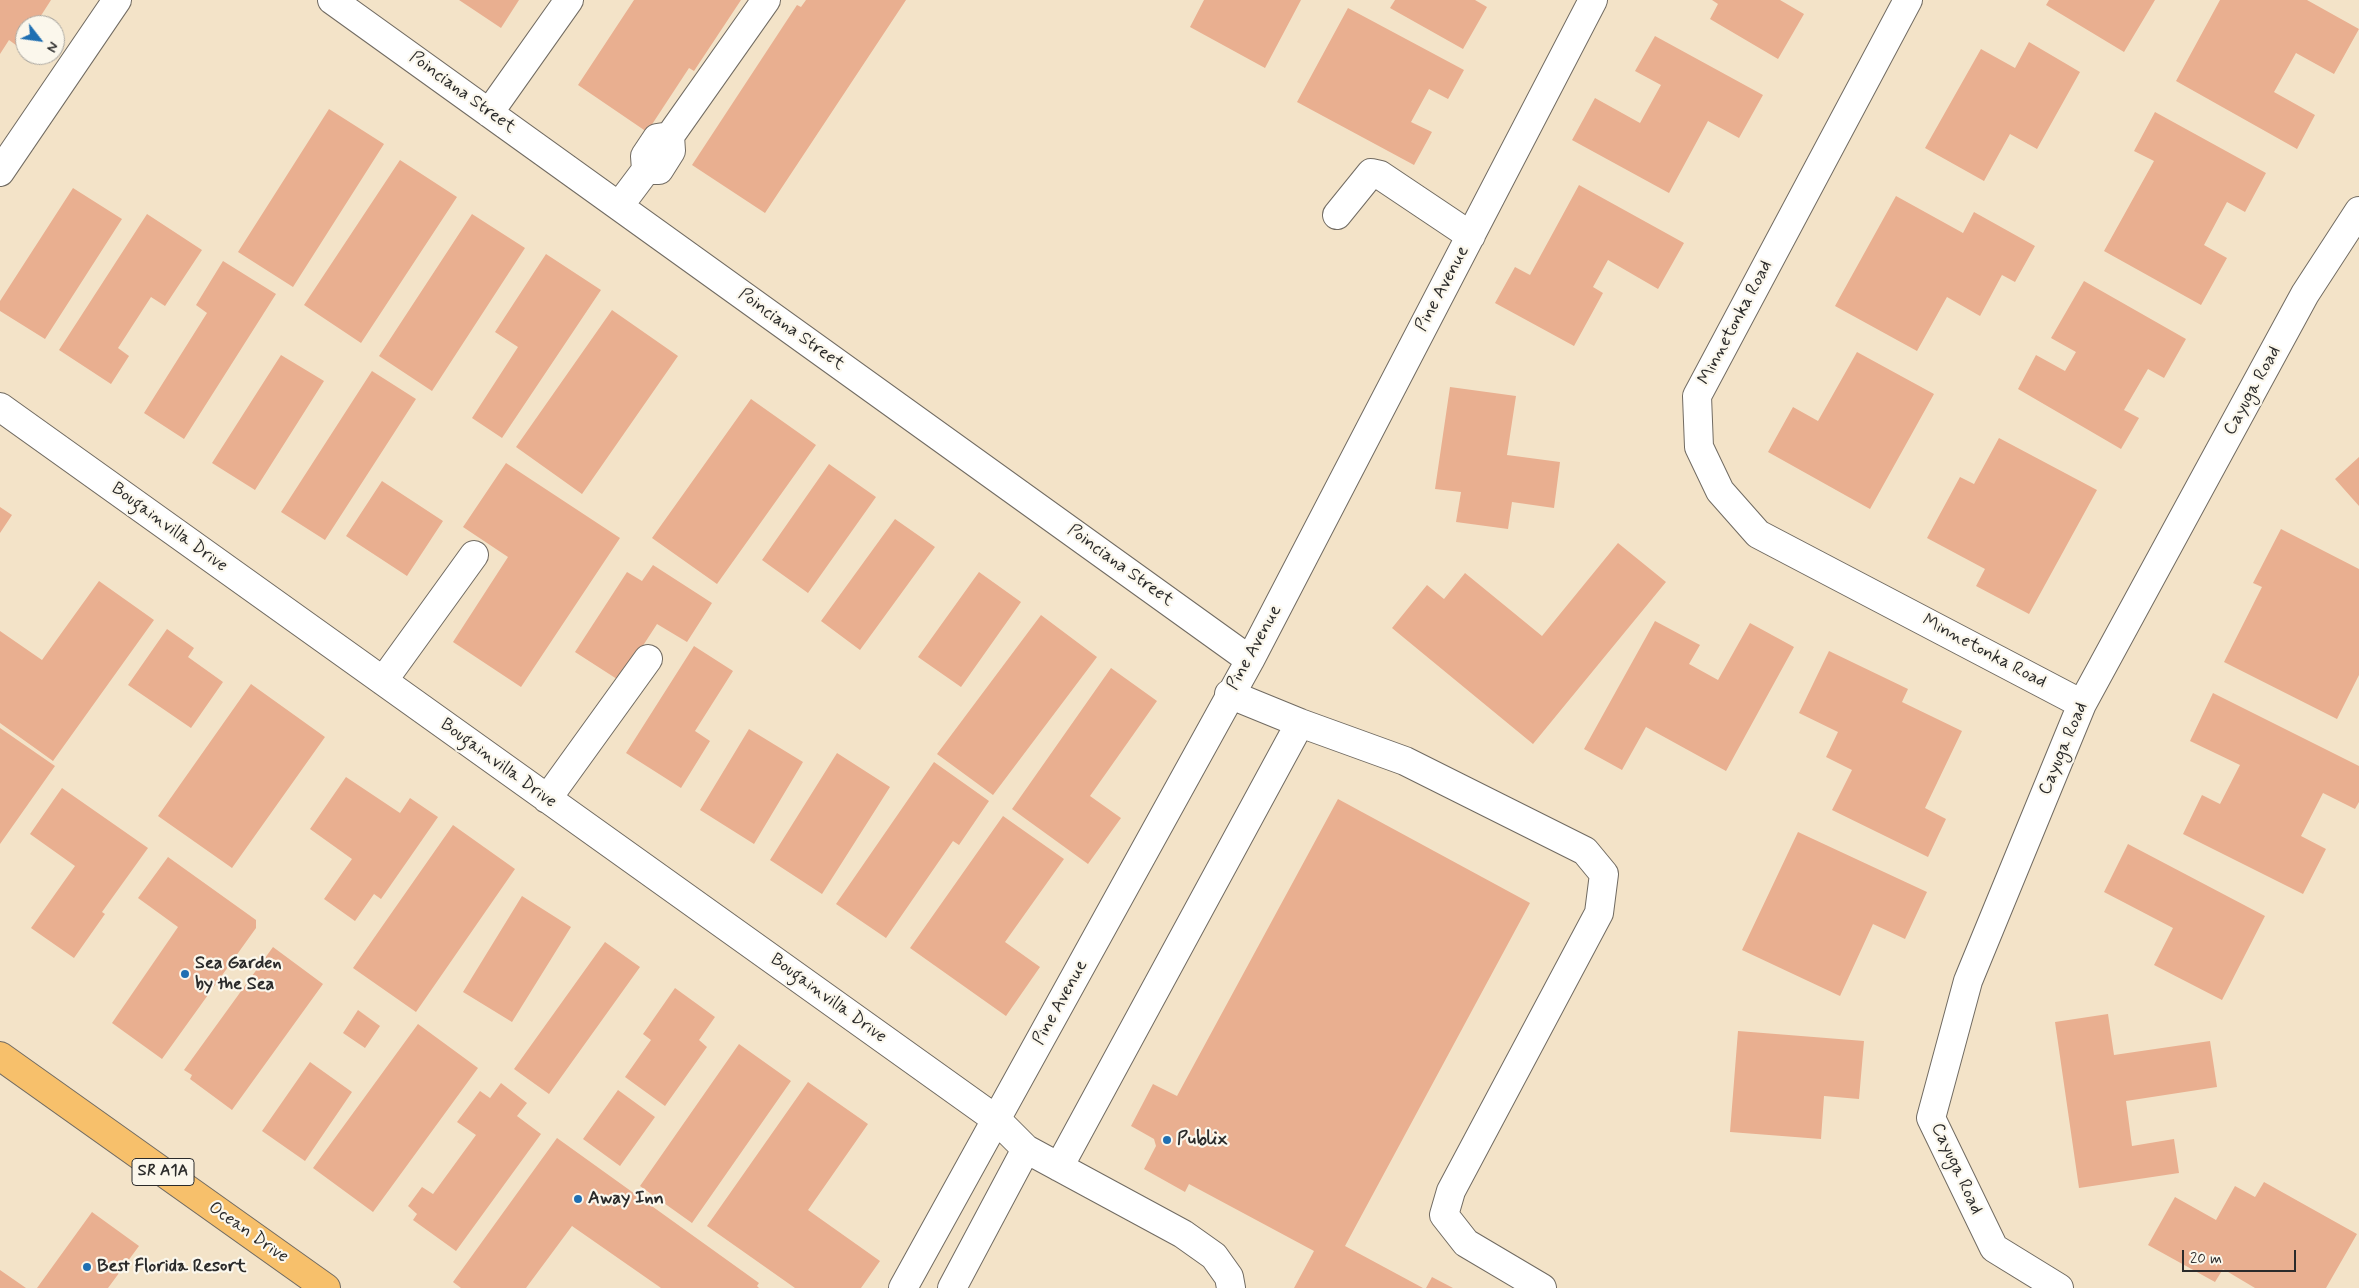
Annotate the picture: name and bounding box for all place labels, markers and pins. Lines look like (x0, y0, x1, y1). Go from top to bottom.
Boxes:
place label: Sea Garden by the Sea (195, 953, 282, 996)
marker: Sea Garden by the Sea (179, 968, 191, 980)
place label: Publix (1177, 1129, 1228, 1151)
marker: Publix (1161, 1134, 1173, 1146)
place label: Away Inn (588, 1188, 664, 1210)
marker: Away Inn (572, 1193, 584, 1205)
place label: Best Florida Resort (97, 1256, 246, 1278)
marker: Best Florida Resort (81, 1261, 93, 1273)

